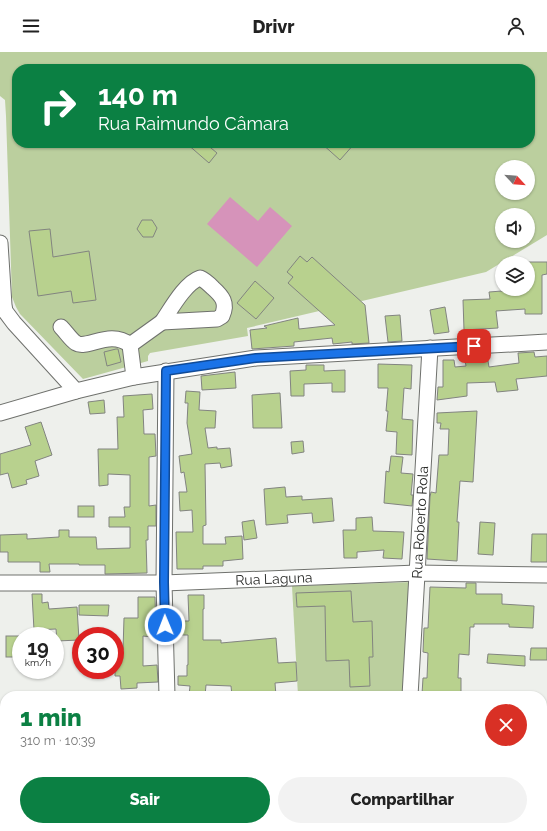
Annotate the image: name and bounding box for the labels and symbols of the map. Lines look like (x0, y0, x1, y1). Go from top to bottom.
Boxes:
north arrow (495, 160, 535, 200)
pin (457, 329, 491, 363)
street label: Rua Roberto Rola (409, 465, 431, 579)
street label: Rua Laguna (235, 569, 313, 588)
position arrow (144, 604, 186, 646)
speed limit sign: 30 (72, 627, 124, 679)

